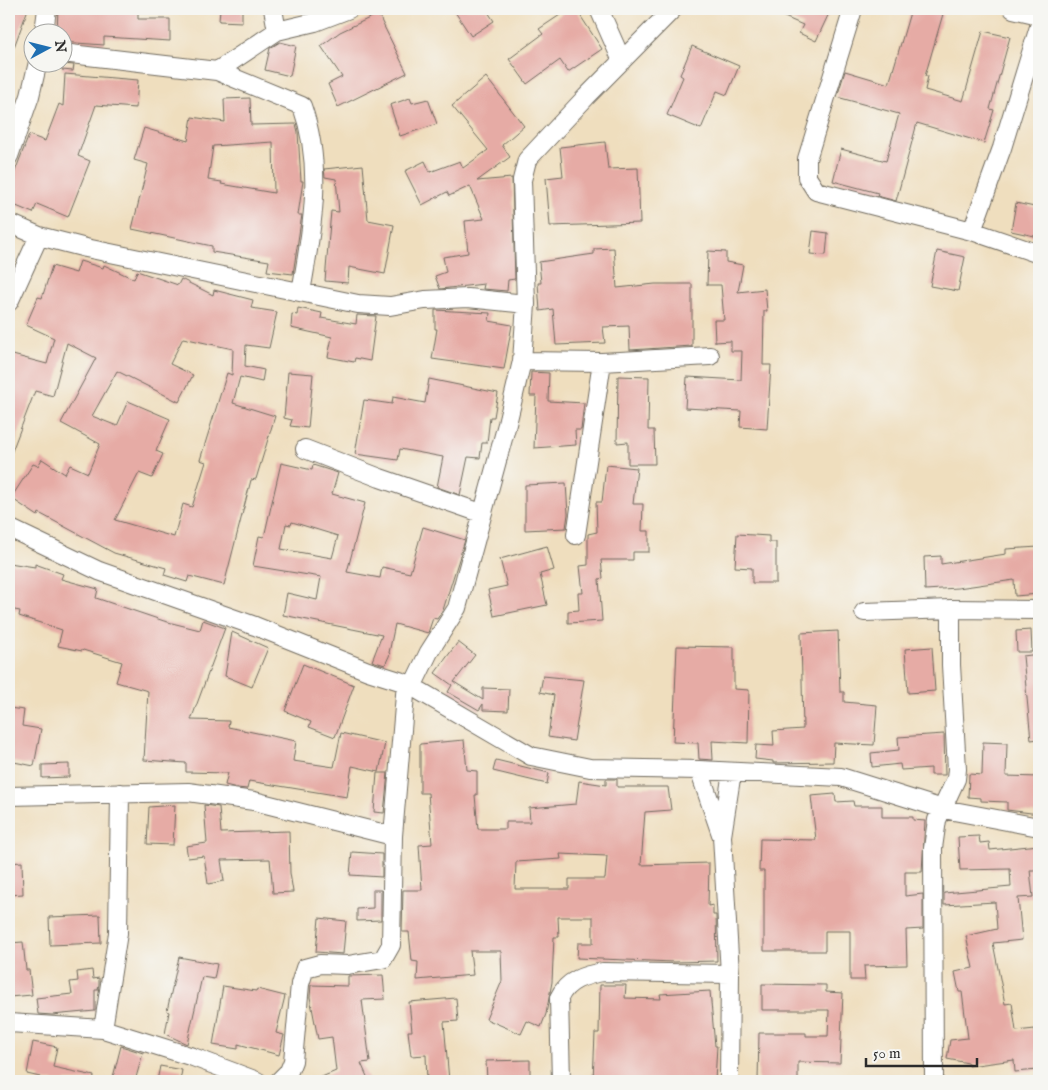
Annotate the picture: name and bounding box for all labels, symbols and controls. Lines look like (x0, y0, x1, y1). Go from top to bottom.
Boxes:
north arrow (22, 22, 72, 72)
text: N (50, 38, 70, 54)
scale bar (866, 1035, 977, 1067)
text: 50 m (873, 1044, 901, 1063)

